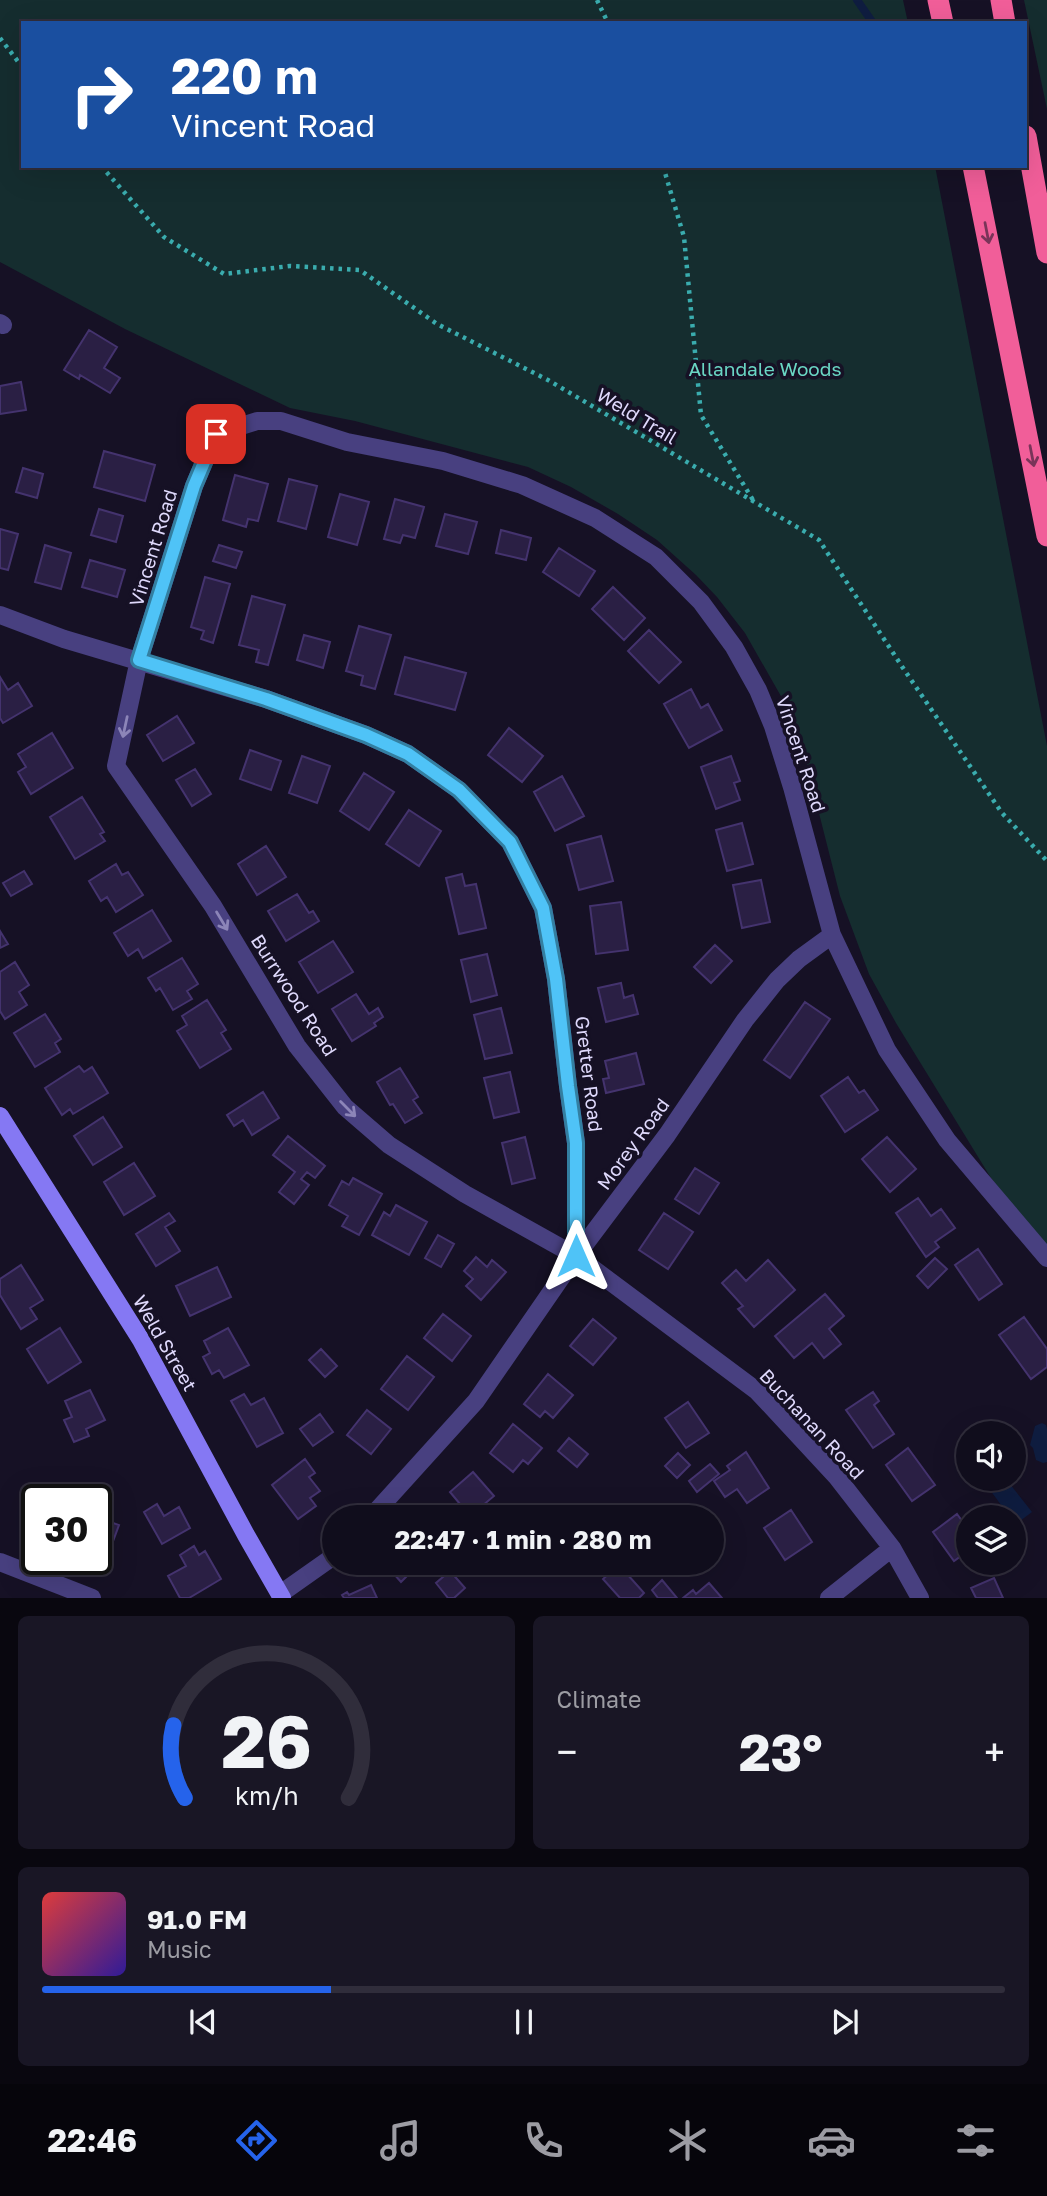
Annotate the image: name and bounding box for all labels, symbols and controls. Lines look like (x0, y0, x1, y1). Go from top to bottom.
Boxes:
text: 220 m (171, 46, 318, 105)
icon: right (56, 49, 147, 140)
text: Vincent Road (171, 106, 375, 144)
one-way arrow (980, 221, 994, 244)
park label: Allandale Woods (688, 357, 842, 380)
street label: Weld Trail (593, 383, 682, 449)
pin (186, 404, 246, 464)
icon: arrive (197, 415, 235, 453)
one-way arrow (1025, 444, 1039, 467)
street label: Vincent Road (124, 487, 181, 609)
street label: Vincent Road (772, 693, 831, 815)
one-way arrow (118, 715, 131, 738)
one-way arrow (215, 910, 229, 930)
street label: Burrwood Road (247, 930, 342, 1060)
street label: Gretter Road (571, 1015, 608, 1133)
street label: Morey Road (592, 1093, 674, 1194)
one-way arrow (340, 1100, 357, 1117)
position arrow (539, 1219, 613, 1293)
street label: Weld Street (129, 1291, 202, 1395)
street label: Buchanan Road (755, 1364, 869, 1484)
map controls (956, 1421, 1026, 1575)
button: sound (956, 1421, 1026, 1491)
speed limit sign: 30 (21, 1484, 112, 1575)
button: layers (956, 1505, 1026, 1575)
text: 22:47 · 1 min · 280 m (394, 1524, 652, 1555)
text: Climate (557, 1685, 641, 1713)
text: 26 (221, 1698, 312, 1785)
text: 23° (739, 1720, 823, 1782)
text: − (557, 1729, 577, 1774)
text: + (984, 1729, 1005, 1774)
text: km/h (234, 1780, 298, 1811)
text: 91.0 FM (147, 1904, 247, 1935)
text: Music (147, 1935, 212, 1963)
icon: previous (184, 2003, 222, 2041)
icon: pause (505, 2003, 543, 2041)
icon: next (826, 2003, 864, 2041)
icon: directions (232, 2116, 281, 2165)
icon: music (376, 2116, 425, 2165)
icon: phone (519, 2116, 568, 2165)
icon: climate (663, 2116, 712, 2165)
icon: car (807, 2116, 856, 2165)
icon: filters (951, 2116, 1000, 2165)
text: 22:46 (47, 2121, 137, 2159)

